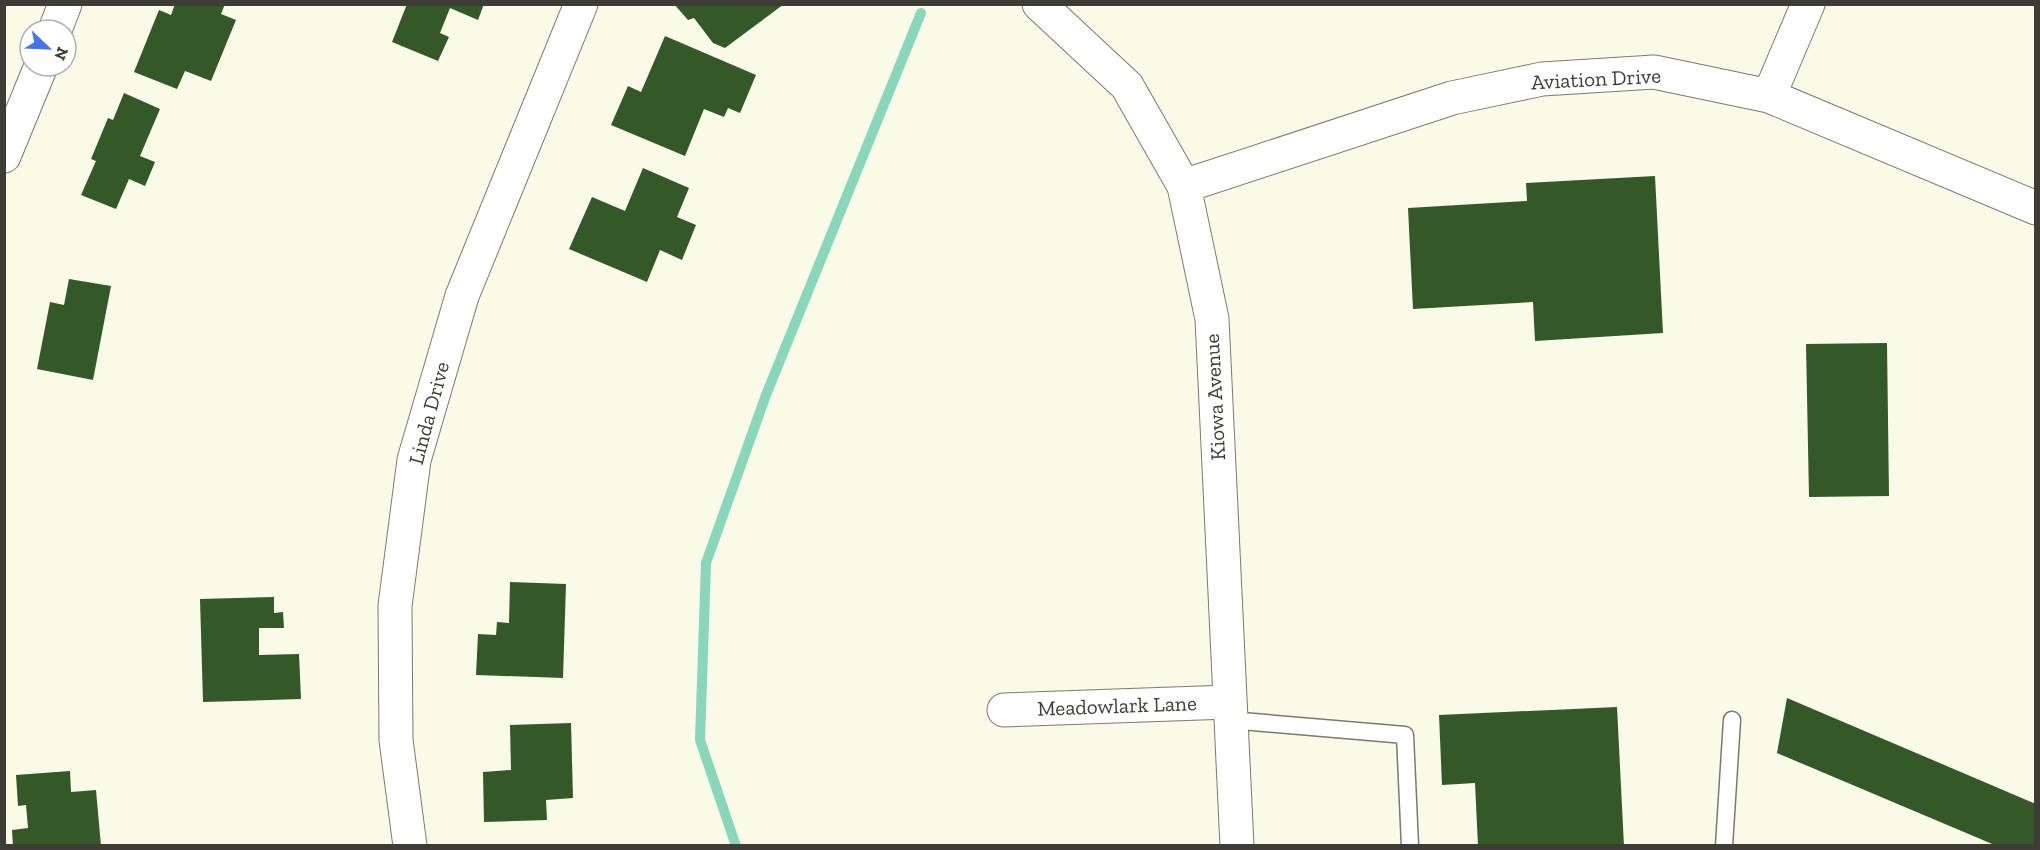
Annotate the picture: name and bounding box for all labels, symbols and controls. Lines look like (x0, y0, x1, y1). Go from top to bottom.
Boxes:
north arrow (18, 18, 78, 78)
text: N (50, 44, 72, 63)
street label: Aviation Drive (1530, 63, 1662, 94)
street label: Kiowa Avenue (1199, 333, 1230, 461)
street label: Linda Drive (403, 359, 454, 467)
street label: Meadowlark Lane (1037, 690, 1197, 721)

